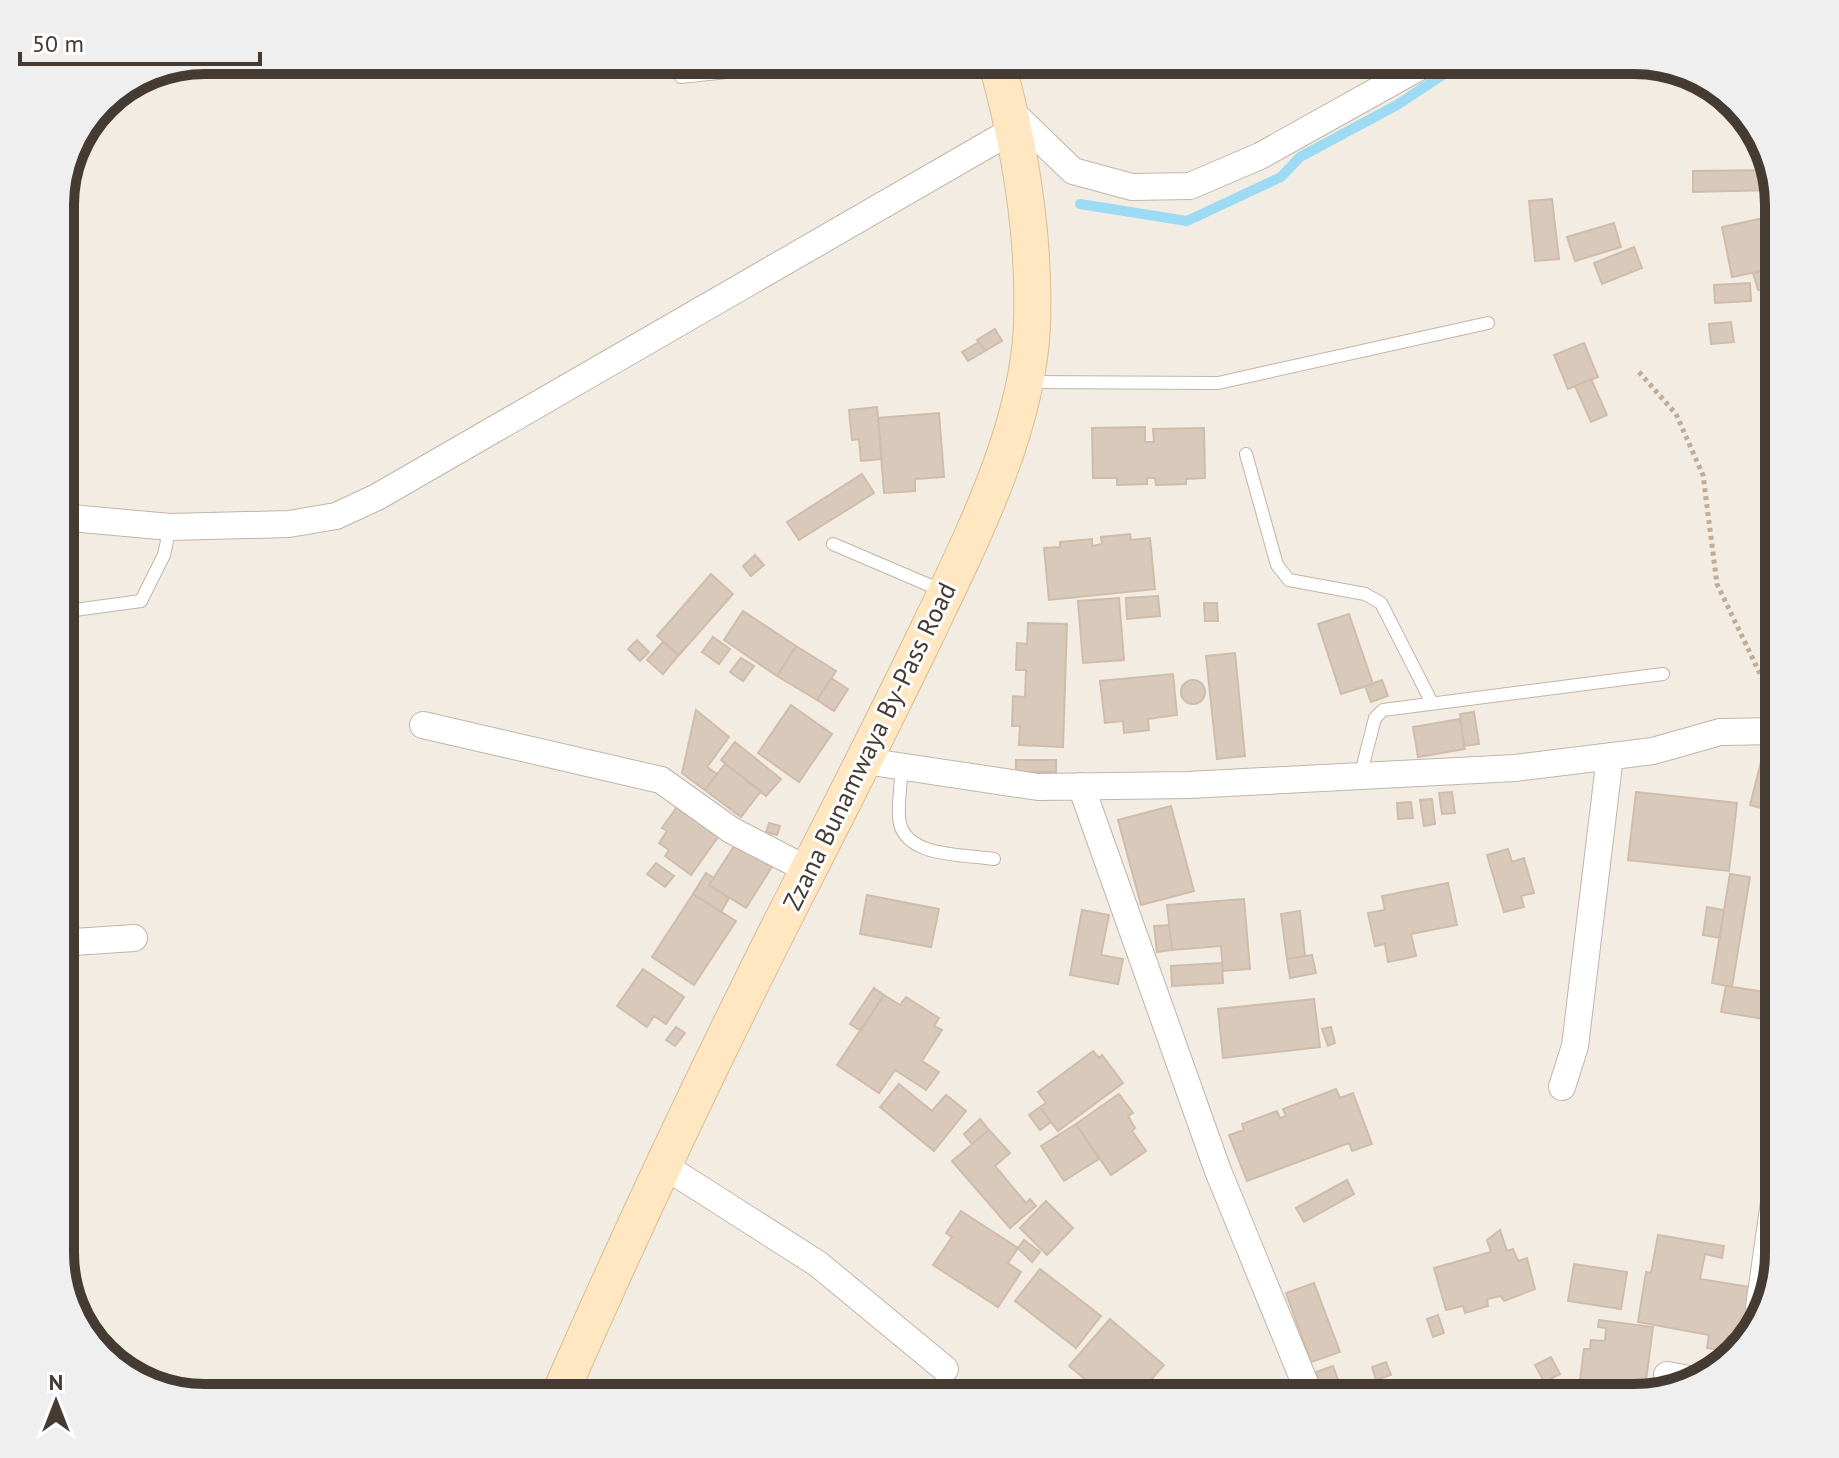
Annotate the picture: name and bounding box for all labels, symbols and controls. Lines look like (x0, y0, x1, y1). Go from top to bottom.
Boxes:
scale bar (20, 16, 260, 66)
text: 50 m (32, 28, 84, 59)
street label: Zzana Bunamwaya By-Pass Road (775, 577, 963, 915)
north arrow (16, 1362, 96, 1442)
text: N (49, 1368, 63, 1396)

